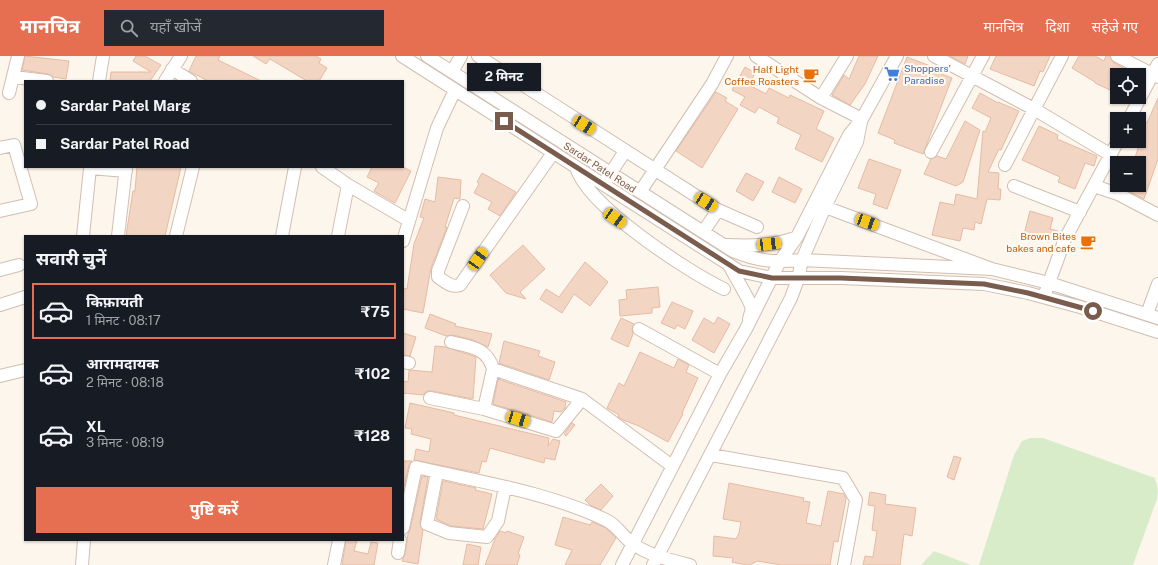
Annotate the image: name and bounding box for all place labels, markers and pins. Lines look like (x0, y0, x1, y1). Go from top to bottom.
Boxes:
place label: Shoppers' Paradise (904, 62, 951, 86)
place label: Half Light Coffee Roasters (724, 63, 799, 87)
supermarket icon: Shoppers' Paradise (883, 65, 901, 83)
cafe icon: Half Light Coffee Roasters (802, 66, 820, 84)
place label: Brown Bites bakes and cafe (1006, 230, 1076, 254)
cafe icon: Brown Bites bakes and cafe (1079, 233, 1097, 251)

